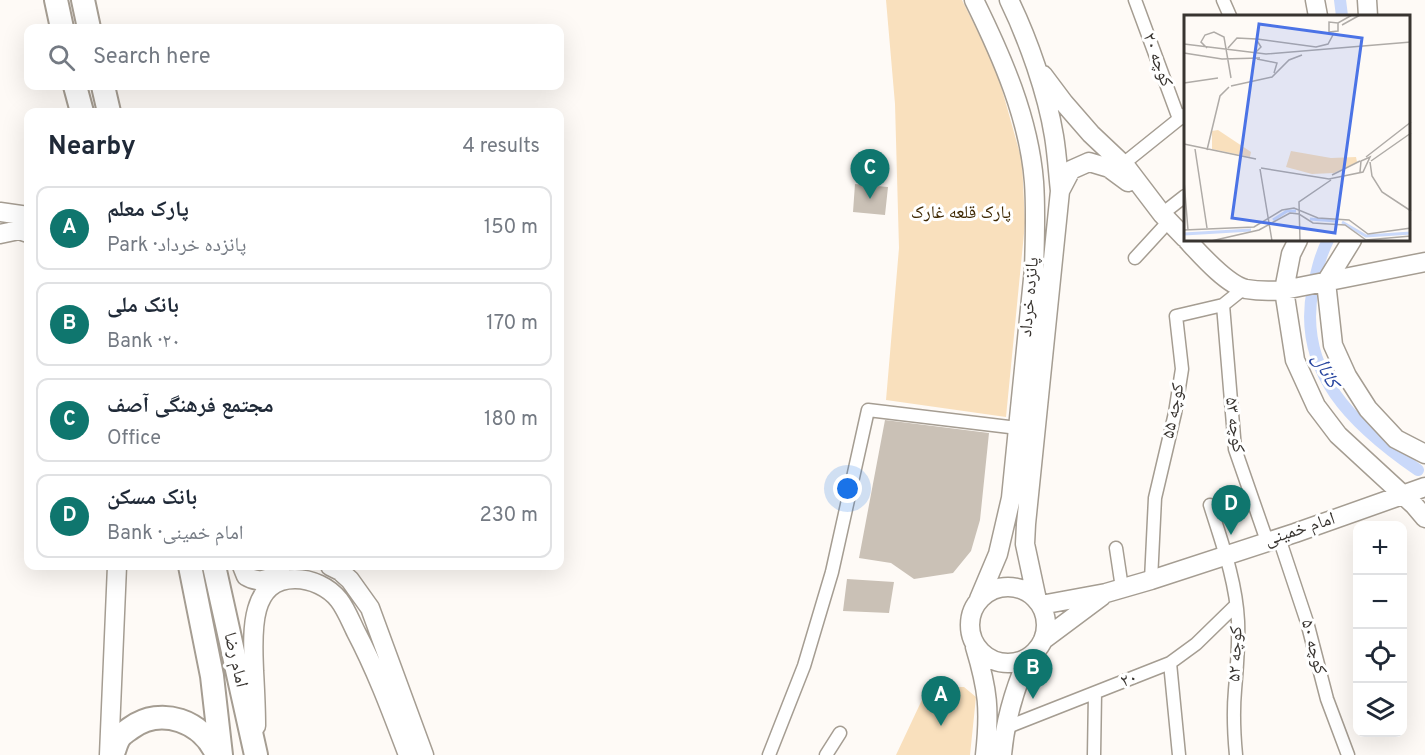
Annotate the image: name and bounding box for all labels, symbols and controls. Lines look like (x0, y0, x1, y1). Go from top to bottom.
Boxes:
inset map (1184, 15, 1410, 242)
search box (24, 24, 564, 90)
street label: کوچه ۲۰ (1137, 30, 1178, 91)
icon: search (45, 41, 78, 74)
text: Search here (93, 44, 211, 71)
text: Nearby (48, 131, 136, 164)
text: 4 results (463, 134, 540, 160)
pin: C (850, 150, 890, 199)
text: پارک معلم (107, 197, 189, 224)
park label: پارک قلعه غارک (911, 202, 1011, 225)
text: A (62, 215, 77, 241)
text: 150 m (484, 215, 538, 241)
text: Park · پانزده خرداد (107, 233, 246, 259)
street label: پانزده خرداد (1015, 256, 1045, 338)
text: بانک ملی (107, 293, 179, 320)
text: B (63, 311, 76, 337)
text: 170 m (486, 311, 538, 337)
text: Bank · ۲۰ (107, 329, 180, 355)
water label: کانال (1305, 349, 1346, 396)
street label: کوچه ۵۵ (1157, 381, 1191, 441)
text: مجتمع فرهنگی آصف (107, 393, 274, 420)
street label: کوچه ۵۳ (1219, 396, 1249, 455)
text: C (63, 407, 76, 433)
text: 180 m (484, 407, 538, 433)
text: Office (107, 426, 161, 452)
your location (833, 474, 862, 503)
text: بانک مسکن (107, 485, 197, 512)
pin: D (1212, 486, 1250, 535)
text: D (62, 503, 77, 529)
text: 230 m (479, 503, 538, 529)
street label: امام خمینی (1262, 508, 1338, 552)
text: Bank · امام خمینی (107, 521, 244, 547)
map controls (1353, 521, 1407, 737)
button: + (1353, 521, 1407, 575)
button: − (1353, 575, 1407, 629)
street label: کوچه ۵۰ (1295, 617, 1331, 677)
street label: کوچه ۵۲ (1224, 625, 1248, 682)
button: locate (1353, 629, 1407, 683)
street label: امام رضا (218, 630, 252, 690)
pin: B (1014, 650, 1052, 699)
street label: ۲۰ (1117, 666, 1141, 694)
pin: A (922, 676, 960, 726)
button: layers (1353, 683, 1407, 737)

